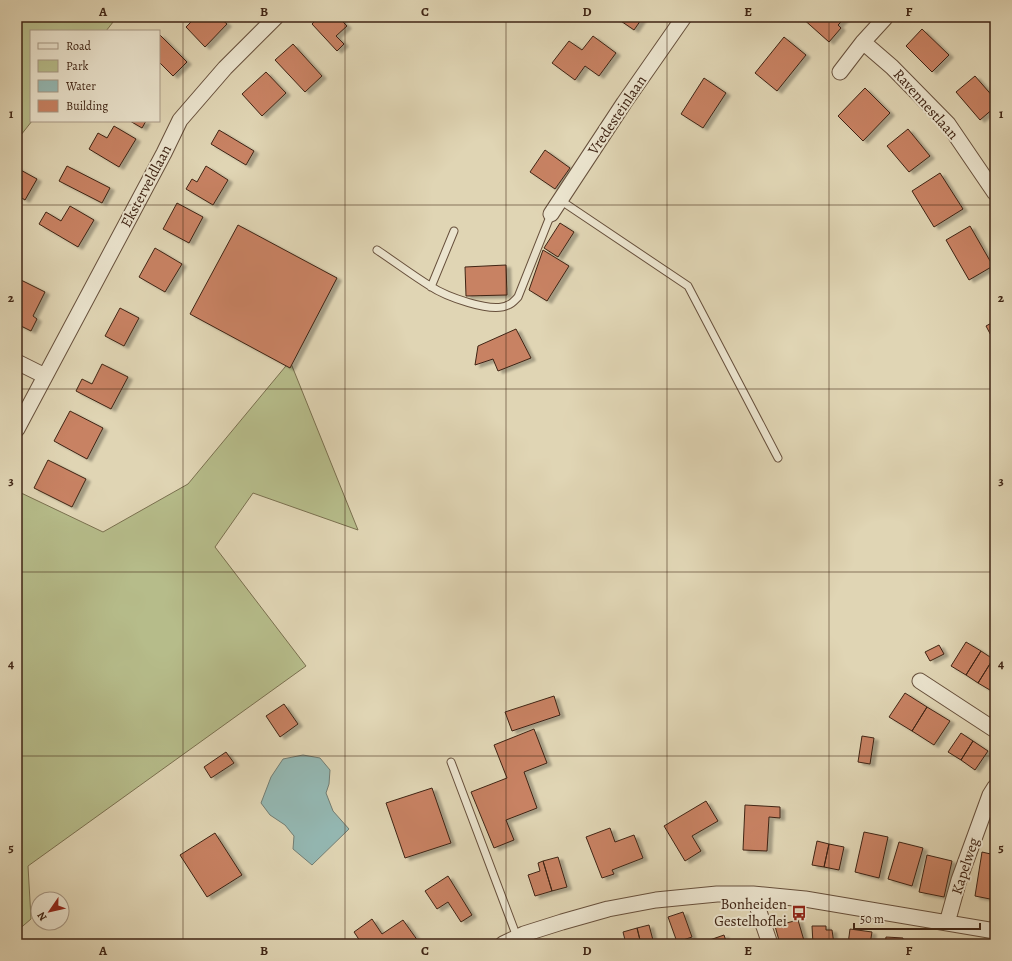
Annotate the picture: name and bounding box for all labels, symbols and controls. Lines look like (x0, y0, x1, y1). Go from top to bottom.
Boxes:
text: A (98, 3, 108, 20)
text: B (260, 3, 268, 20)
text: C (421, 3, 429, 20)
text: D (582, 3, 592, 20)
text: E (744, 3, 752, 20)
text: F (906, 3, 913, 20)
legend (30, 30, 160, 122)
text: Road (66, 38, 92, 54)
text: Park (66, 58, 89, 74)
street label: Ravennestlaan (889, 64, 963, 144)
street label: Vredesteinlaan (583, 71, 651, 159)
text: Water (65, 78, 96, 94)
text: Building (66, 98, 108, 114)
text: 1 (9, 105, 14, 122)
text: 1 (999, 105, 1004, 122)
street label: Eksterveldlaan (116, 141, 176, 231)
text: 2 (8, 289, 15, 306)
text: 2 (998, 289, 1005, 306)
text: 3 (8, 472, 14, 489)
text: 3 (998, 472, 1004, 489)
text: 4 (8, 655, 14, 672)
text: 4 (998, 655, 1004, 672)
street label: Kapelweg (946, 834, 984, 897)
text: 5 (8, 839, 14, 856)
text: 5 (998, 839, 1004, 856)
north arrow (30, 891, 70, 931)
place label: Bonheiden Gestelhoflei (714, 894, 787, 931)
bus stop icon: Bonheiden Gestelhoflei (790, 904, 808, 922)
scale bar (854, 905, 980, 931)
text: N (34, 909, 51, 924)
text: 50 m (860, 911, 884, 927)
text: A (98, 942, 108, 959)
text: B (260, 942, 268, 959)
text: C (421, 942, 429, 959)
text: D (582, 942, 592, 959)
text: E (744, 942, 752, 959)
text: F (906, 942, 913, 959)

